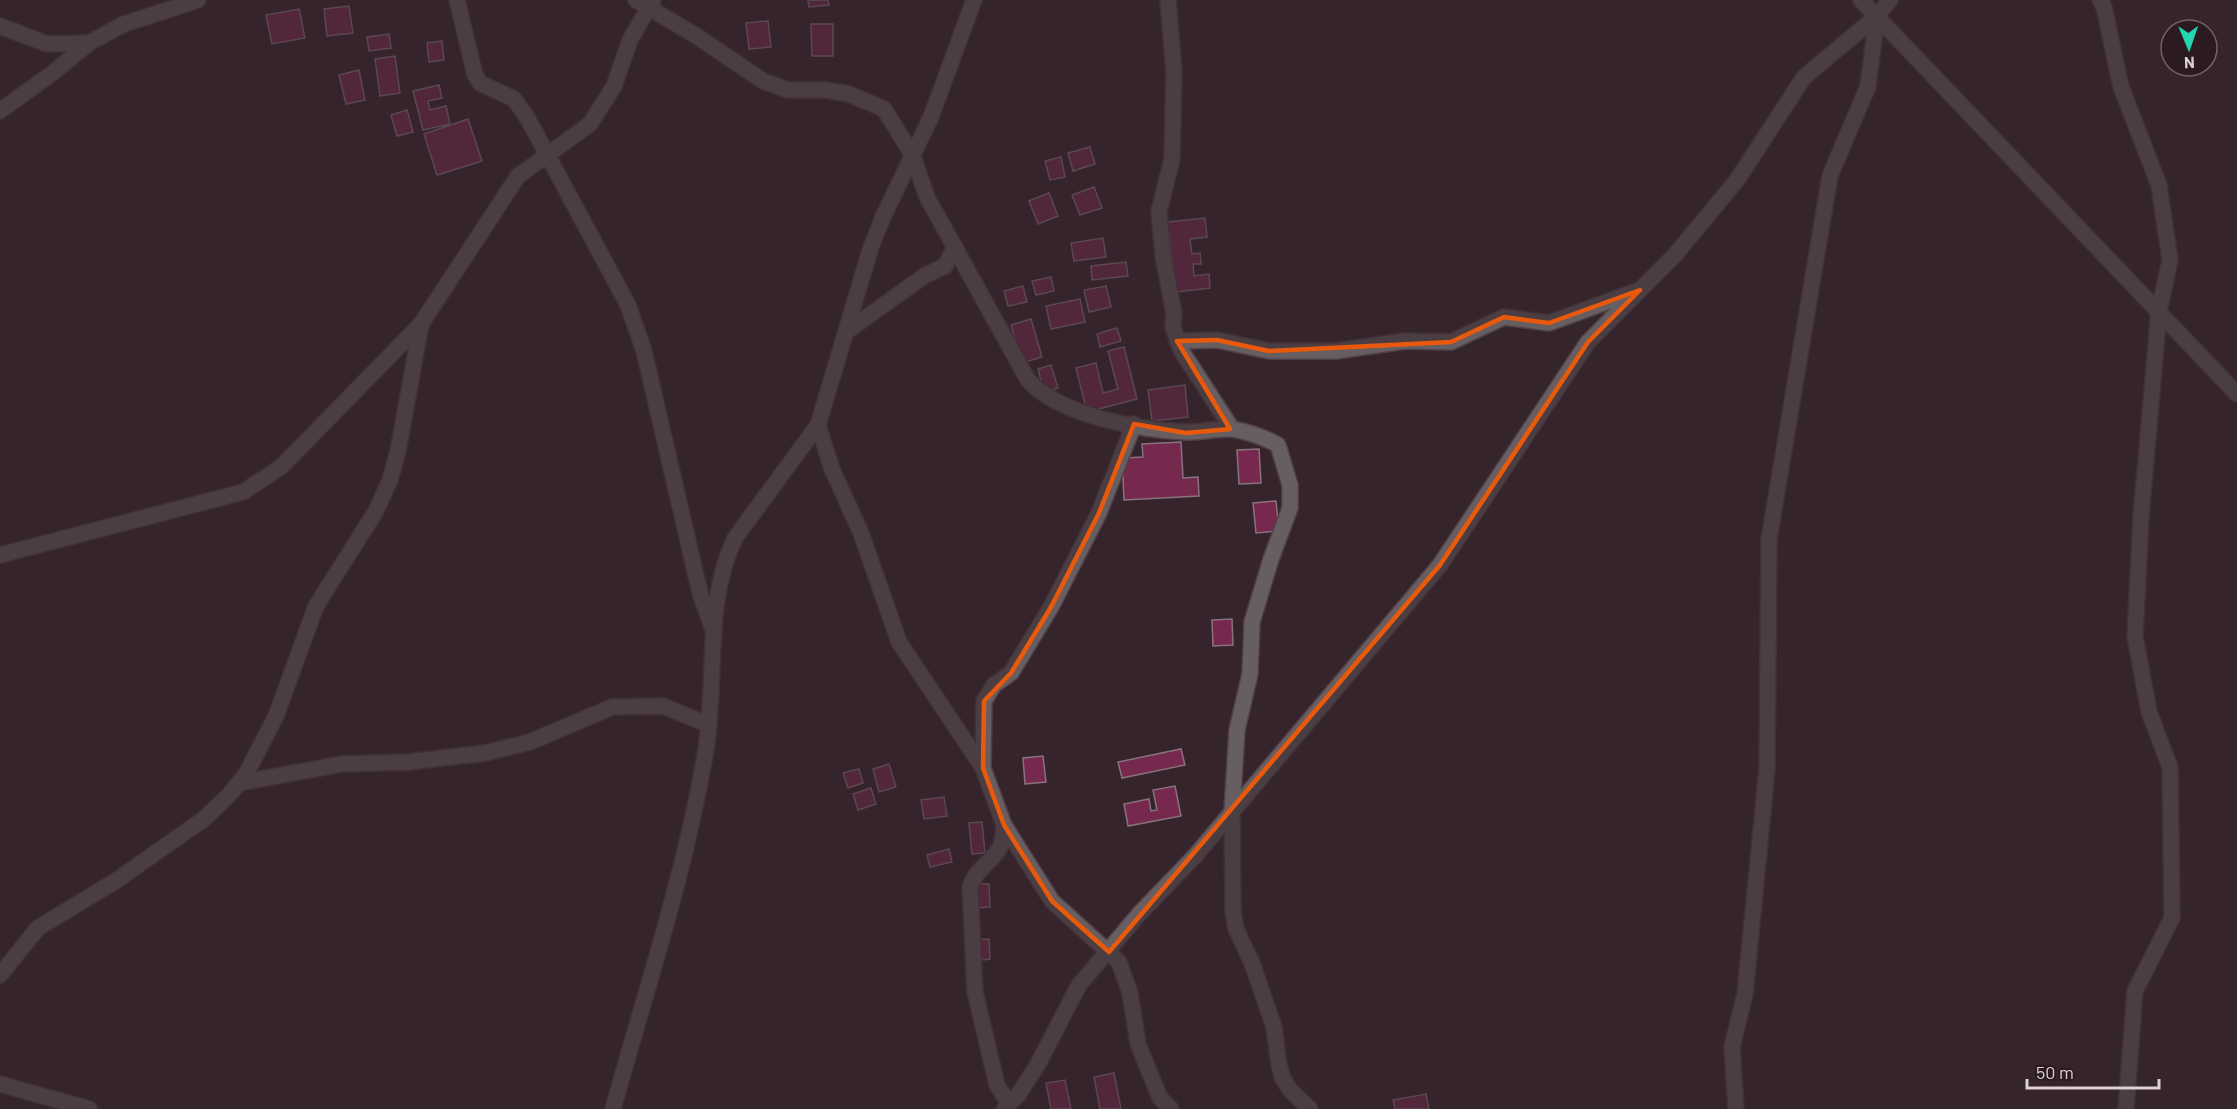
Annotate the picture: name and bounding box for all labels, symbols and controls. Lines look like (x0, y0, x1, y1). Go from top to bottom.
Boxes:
north arrow (2159, 18, 2219, 78)
text: N (2184, 54, 2195, 73)
scale bar (2027, 1052, 2159, 1090)
text: 50 m (2036, 1061, 2074, 1083)

